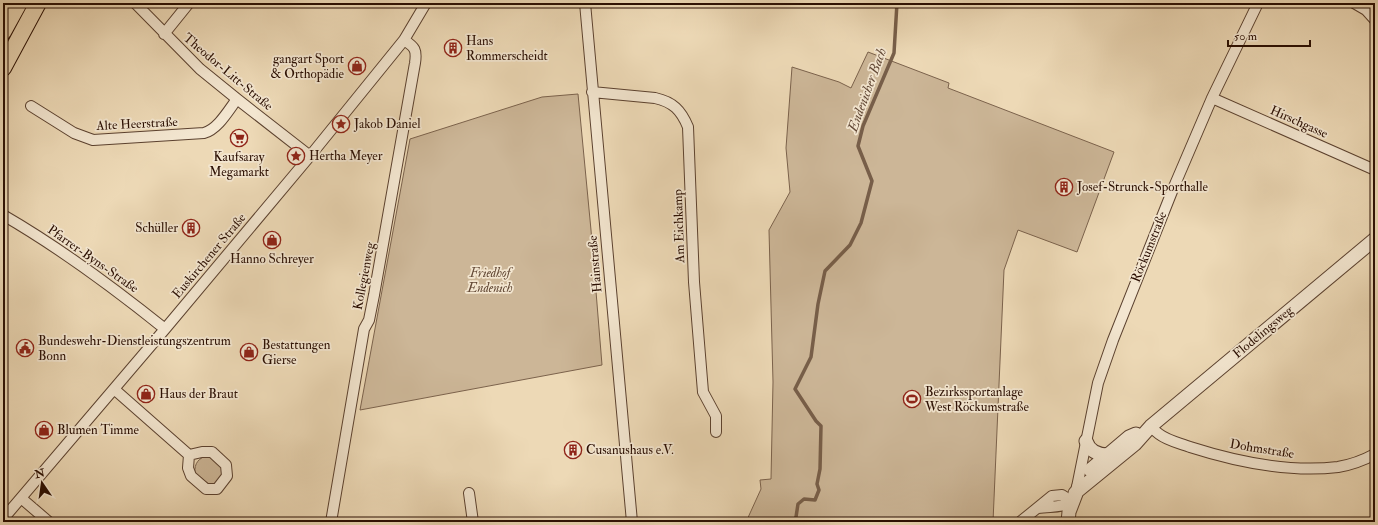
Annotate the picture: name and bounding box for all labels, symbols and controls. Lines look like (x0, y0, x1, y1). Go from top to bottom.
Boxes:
scale bar (1228, 22, 1310, 48)
text: 50 m (1234, 29, 1258, 44)
street label: Theodor-Litt-Straße (180, 30, 276, 114)
place label: Hans Rommerscheidt (466, 33, 548, 64)
building icon: Hans Rommerscheidt (443, 38, 463, 58)
water label: Endenicher Bach (844, 46, 890, 135)
place label: gangart Sport & Orthopädie (271, 51, 345, 83)
shop icon: gangart Sport & Orthopädie (347, 56, 367, 76)
street label: Hirschgasse (1268, 102, 1331, 142)
street label: Alte Heerstraße (95, 114, 179, 134)
place icon: Jakob Daniel (331, 114, 351, 134)
place label: Jakob Daniel (353, 116, 421, 132)
supermarket icon: Kaufsaray Megamarkt (229, 128, 249, 148)
place icon: Hertha Meyer (286, 146, 306, 166)
place label: Hertha Meyer (309, 148, 383, 165)
place label: Kaufsaray Megamarkt (209, 149, 269, 180)
building icon: Josef-Strunck-Sporthalle (1054, 177, 1074, 197)
place label: Josef-Strunck-Sporthalle (1076, 179, 1208, 196)
street label: Am Eichkamp (670, 188, 689, 264)
street label: Röckumstraße (1128, 209, 1171, 285)
street label: Euskirchener Straße (169, 210, 250, 302)
building icon: Schüller (181, 218, 201, 238)
place label: Schüller (135, 220, 178, 236)
street label: Pfarrer-Byns-Straße (44, 222, 142, 298)
shop icon: Hanno Schreyer (262, 230, 282, 250)
street label: Hainstraße (584, 234, 605, 293)
street label: Kollegienweg (350, 240, 379, 311)
place label: Hanno Schreyer (230, 251, 314, 268)
park label: Friedhof Endenich (466, 265, 514, 296)
street label: Flodelingsweg (1230, 302, 1297, 362)
place label: Bundeswehr-Dienstleistungszentrum Bonn (38, 333, 231, 364)
place label: Bestattungen Gierse (262, 337, 331, 368)
public building icon: Bundeswehr-Dienstleistungszentrum Bonn (15, 338, 35, 358)
shop icon: Bestattungen Gierse (239, 342, 259, 362)
shop icon: Haus der Braut (136, 384, 156, 404)
place label: Bezirkssportanlage West Röckumstraße (924, 384, 1029, 415)
place label: Haus der Braut (159, 386, 238, 402)
sports icon: Bezirkssportanlage West Röckumstraße (902, 389, 922, 409)
shop icon: Blumen Timme (34, 420, 54, 440)
place label: Blumen Timme (57, 422, 139, 438)
street label: Dohmstraße (1229, 436, 1296, 462)
building icon: Cusanushaus e.V. (563, 440, 583, 460)
place label: Cusanushaus e.V. (586, 442, 674, 458)
north arrow (22, 463, 62, 503)
text: N (33, 466, 47, 481)

